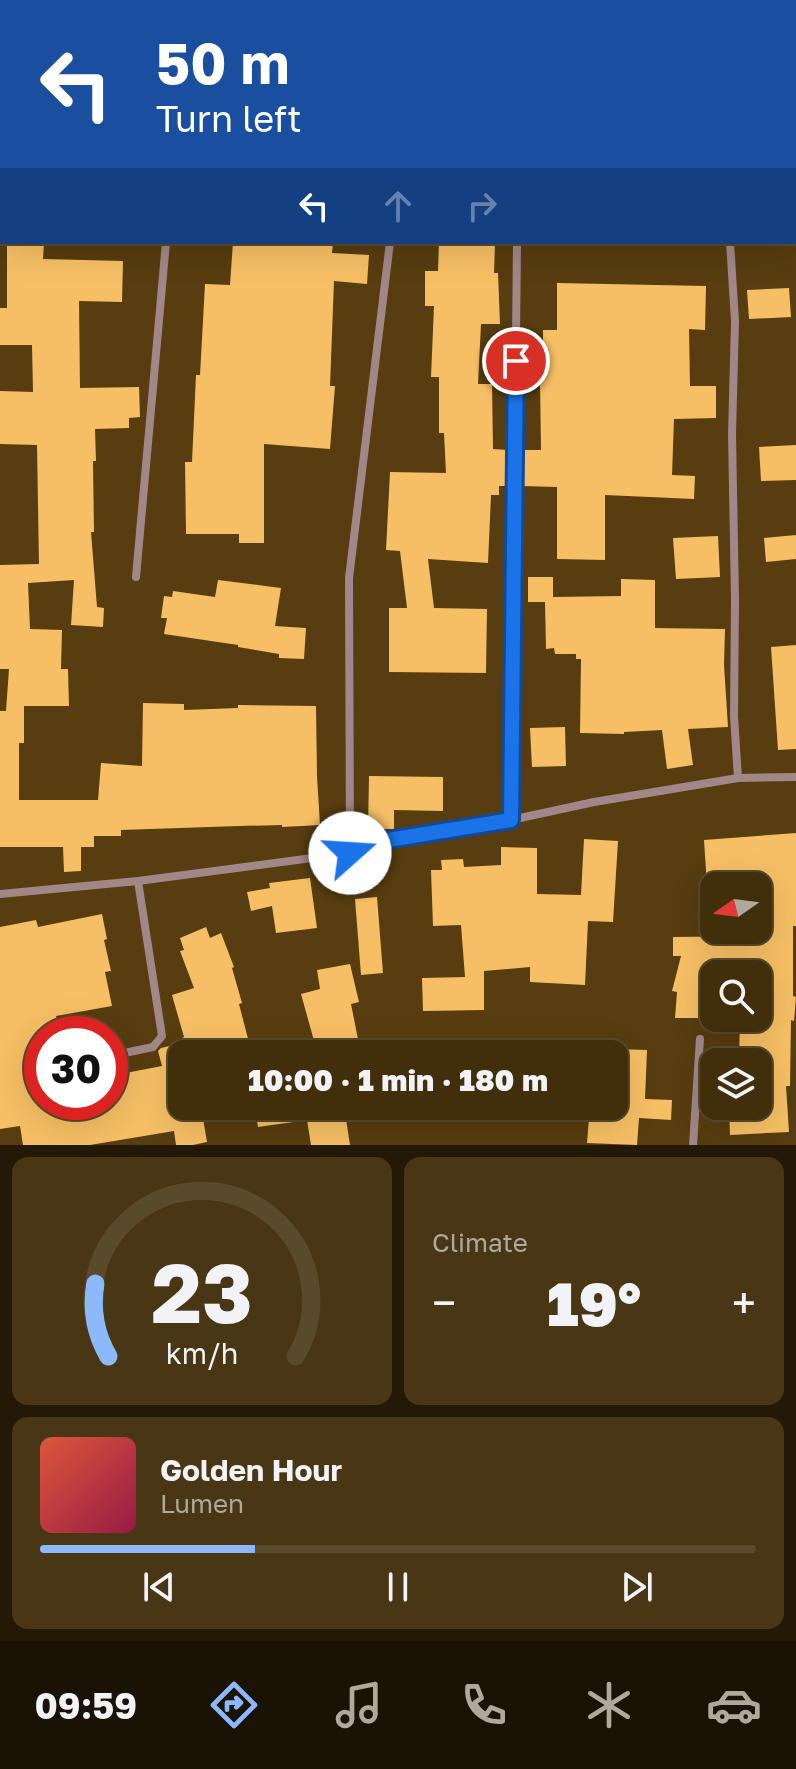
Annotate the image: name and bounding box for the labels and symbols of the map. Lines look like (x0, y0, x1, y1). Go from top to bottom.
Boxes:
pin (482, 327, 550, 395)
position arrow (308, 811, 392, 895)
north arrow (700, 872, 772, 944)
speed limit sign: 30 (24, 1016, 128, 1120)

